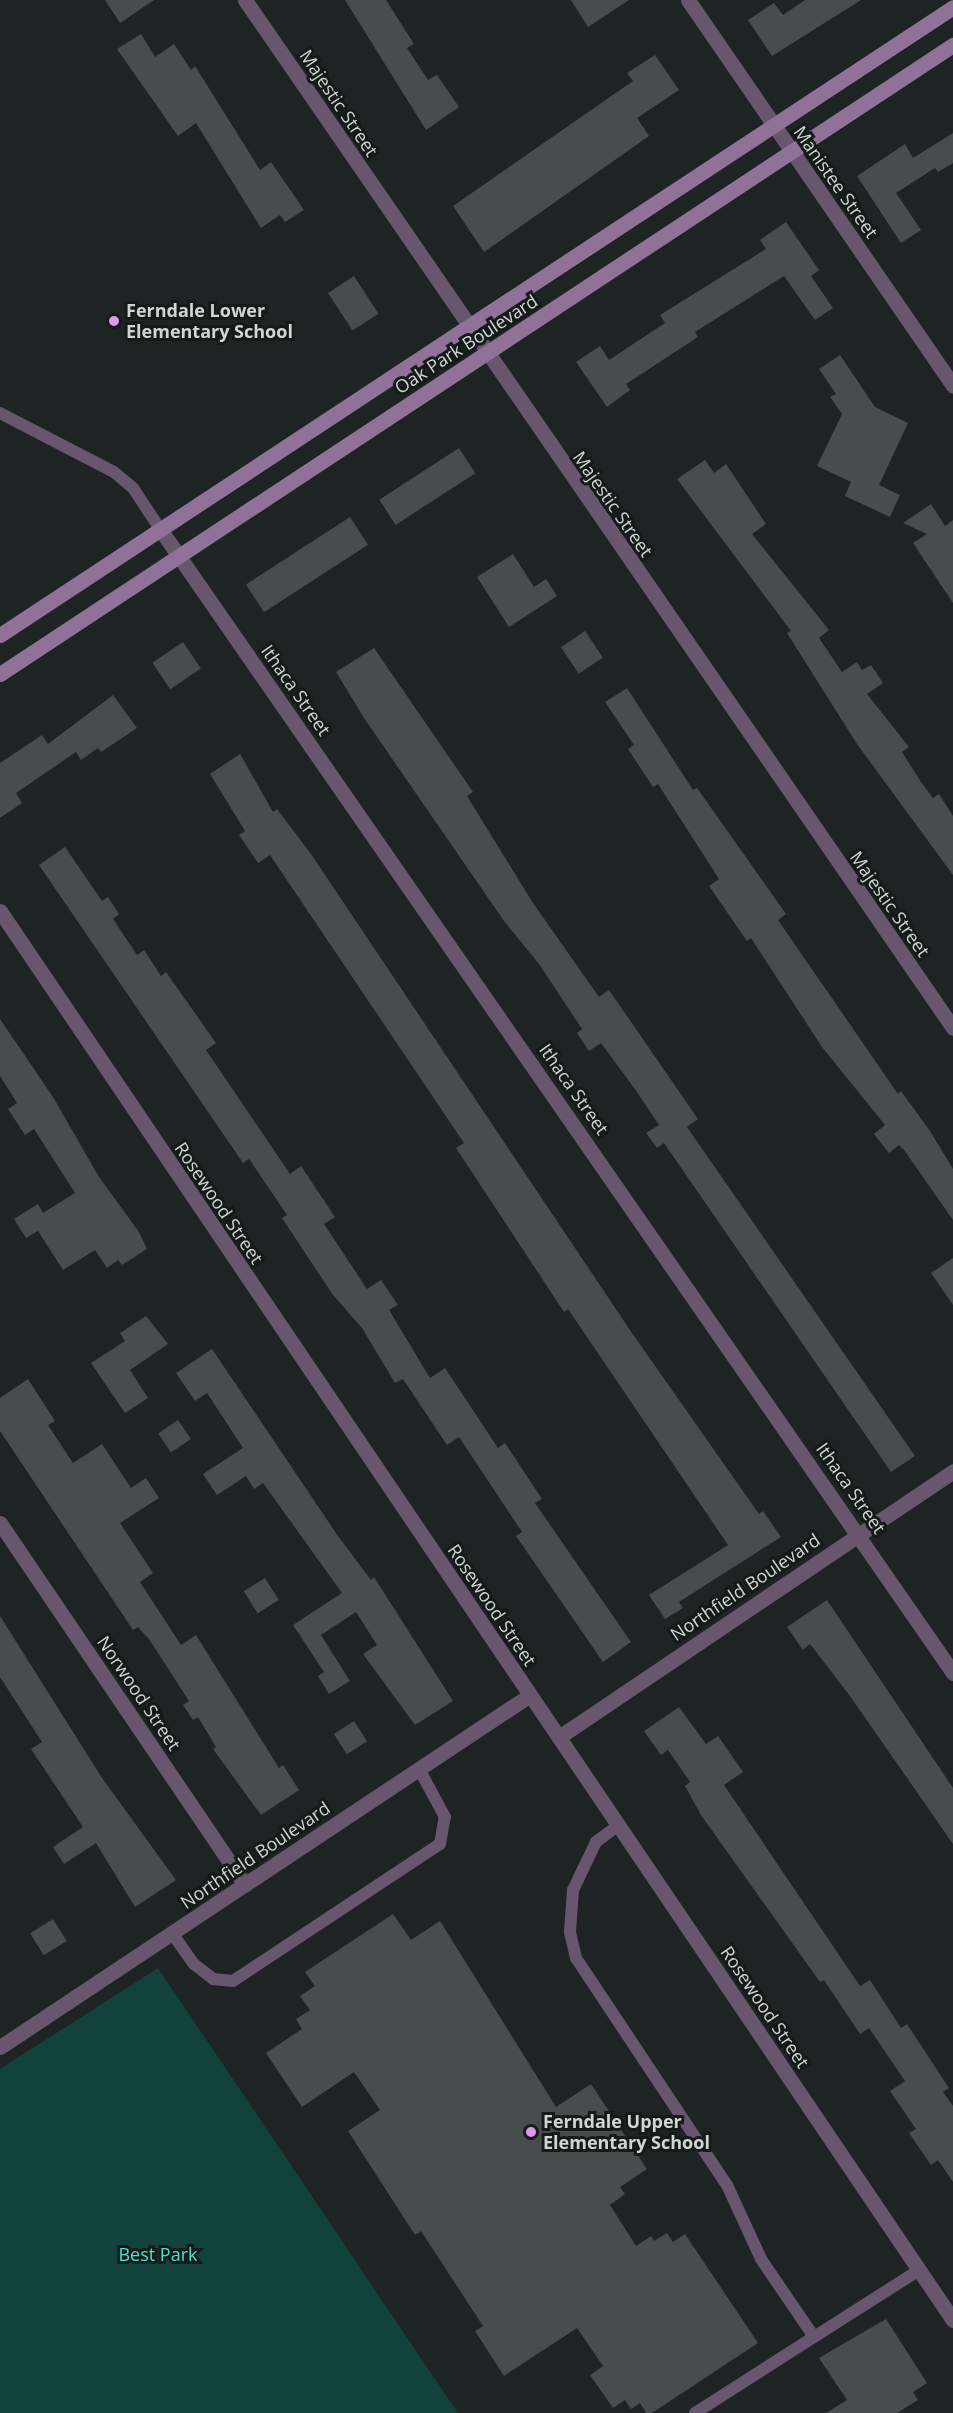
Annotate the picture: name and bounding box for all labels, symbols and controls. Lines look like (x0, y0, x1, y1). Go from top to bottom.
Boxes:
street label: Majestic Street (295, 46, 383, 160)
street label: Manistee Street (789, 122, 883, 242)
street label: Oak Park Boulevard (391, 290, 541, 398)
place label: Ferndale Lower Elementary School (126, 300, 293, 342)
marker: Ferndale Lower Elementary School (107, 314, 121, 328)
street label: Majestic Street (569, 447, 657, 561)
street label: Ithaca Street (257, 640, 335, 740)
street label: Majestic Street (846, 847, 934, 961)
street label: Ithaca Street (535, 1039, 613, 1139)
street label: Rosewood Street (170, 1138, 268, 1268)
street label: Ithaca Street (812, 1438, 890, 1538)
street label: Northfield Boulevard (666, 1529, 824, 1645)
street label: Rosewood Street (443, 1540, 541, 1670)
street label: Norwood Street (93, 1632, 185, 1754)
street label: Northfield Boulevard (176, 1797, 334, 1913)
street label: Rosewood Street (716, 1942, 814, 2072)
place label: Ferndale Upper Elementary School (543, 2111, 710, 2154)
marker: Ferndale Upper Elementary School (524, 2125, 538, 2139)
park label: Best Park (118, 2243, 198, 2265)

